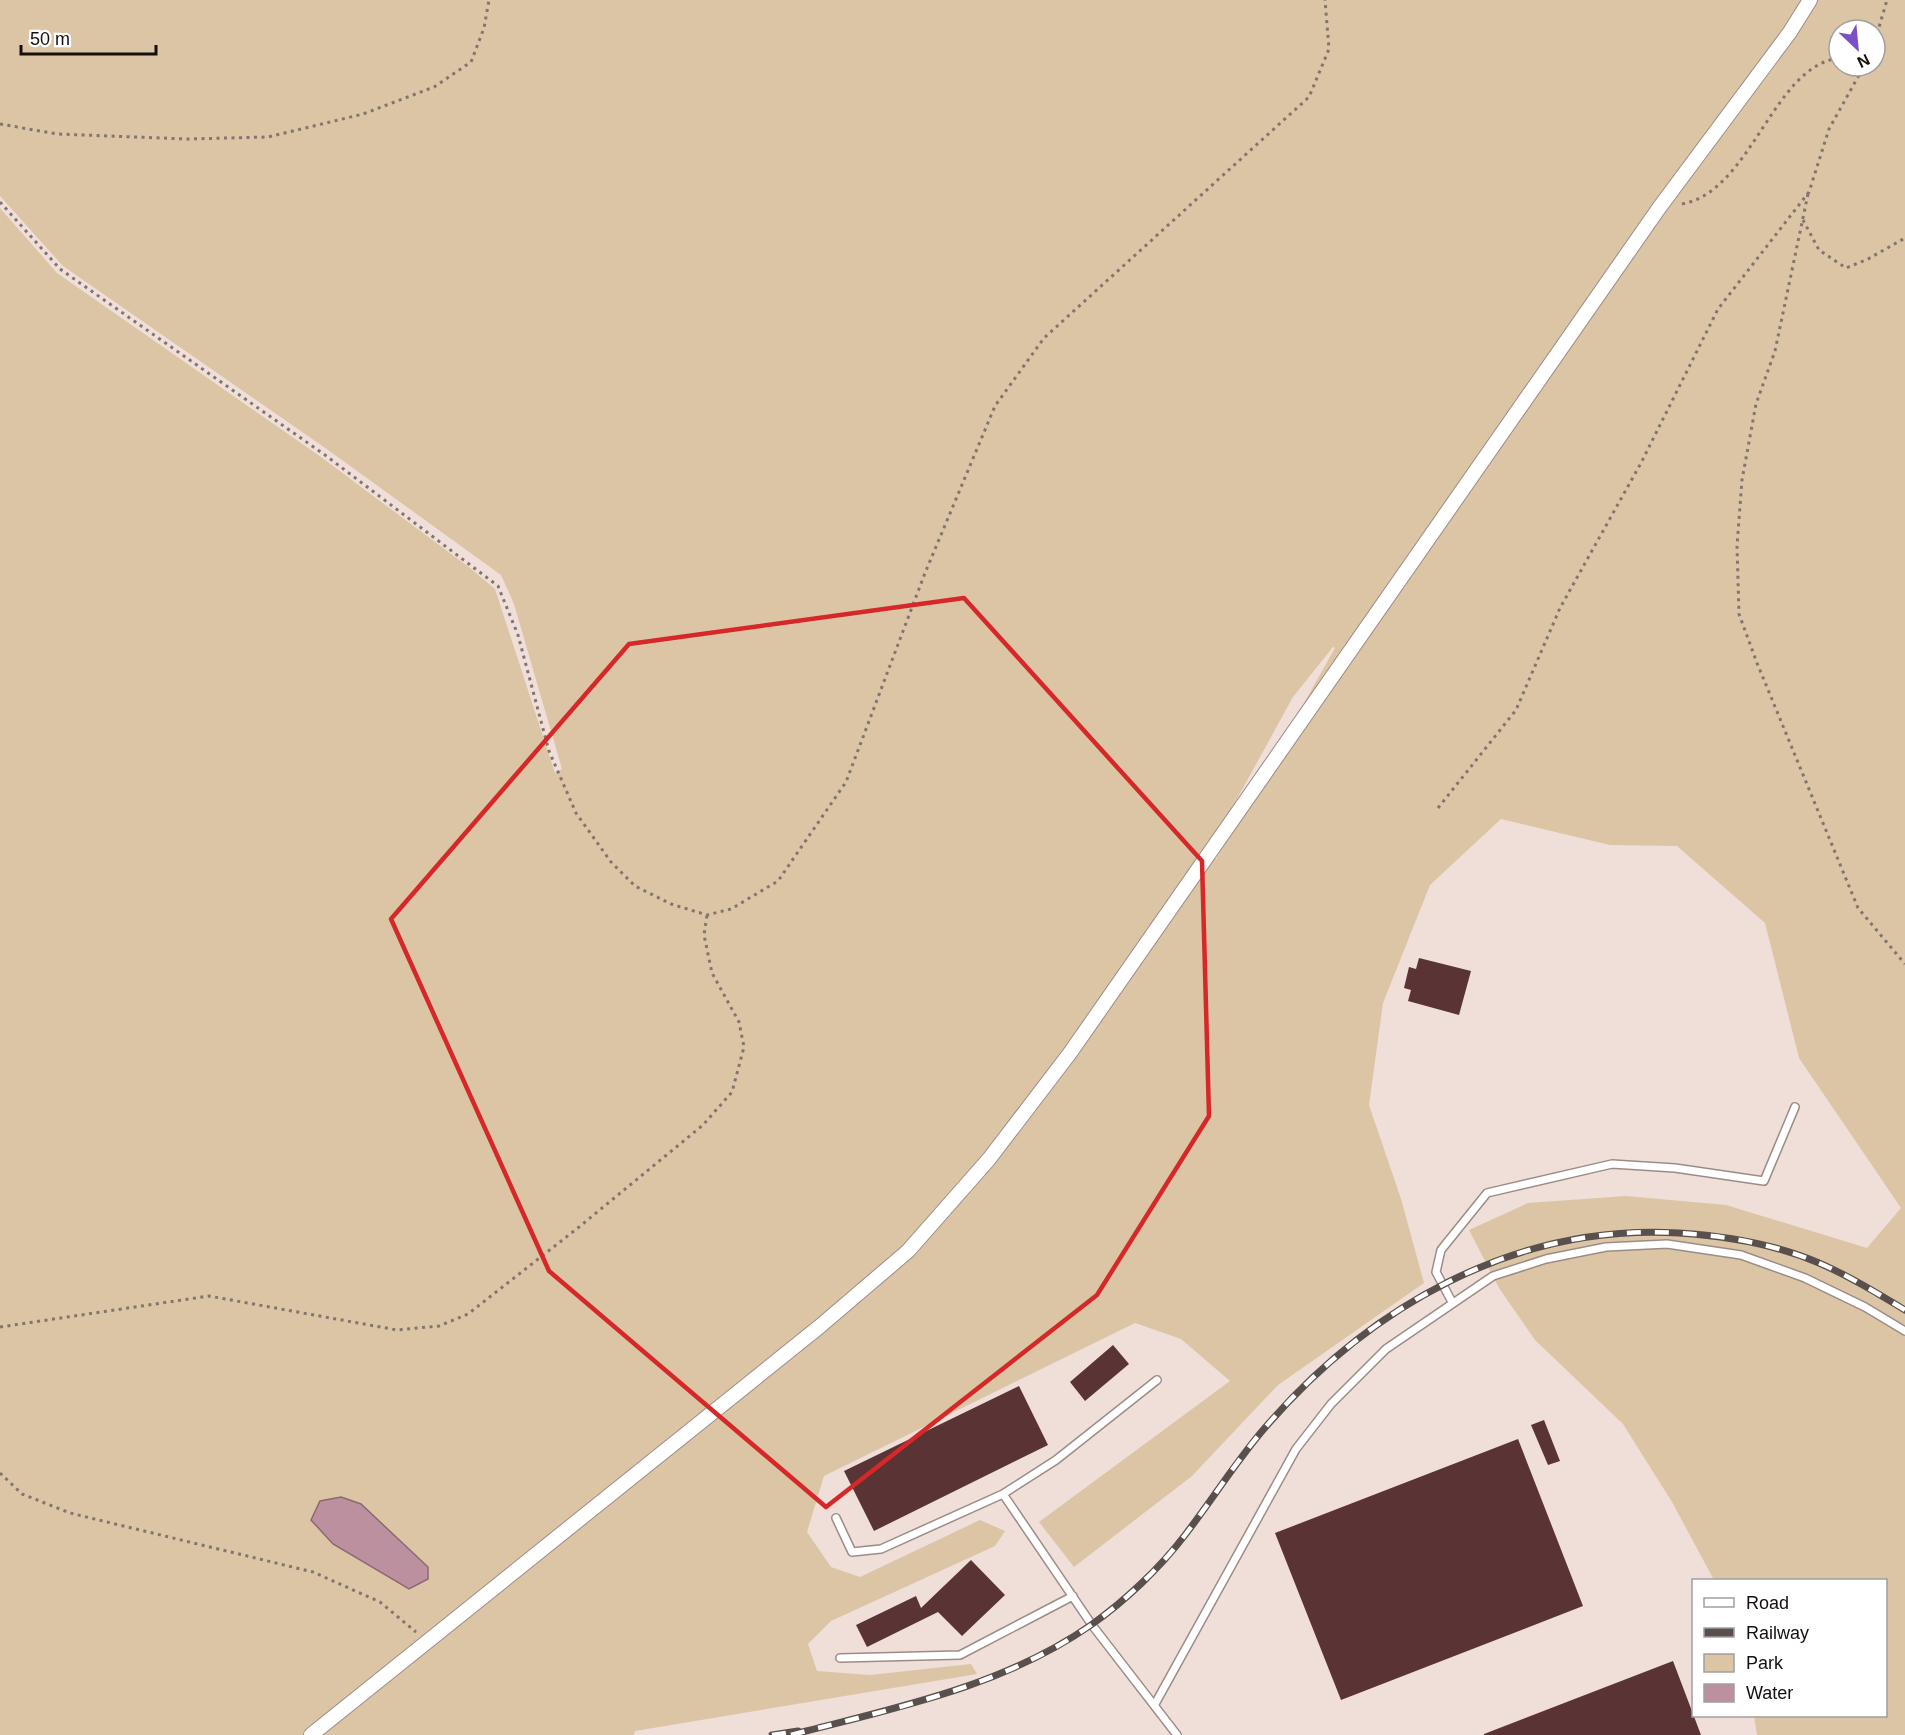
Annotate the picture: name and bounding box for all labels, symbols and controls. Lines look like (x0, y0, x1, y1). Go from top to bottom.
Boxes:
scale bar (21, 18, 156, 56)
north arrow (1827, 18, 1887, 78)
text: 50 m (30, 29, 70, 49)
text: N (1854, 51, 1872, 71)
legend (1692, 1579, 1887, 1717)
text: Road (1746, 1593, 1789, 1613)
text: Railway (1746, 1623, 1809, 1643)
text: Park (1746, 1653, 1784, 1673)
text: Water (1746, 1683, 1793, 1703)

